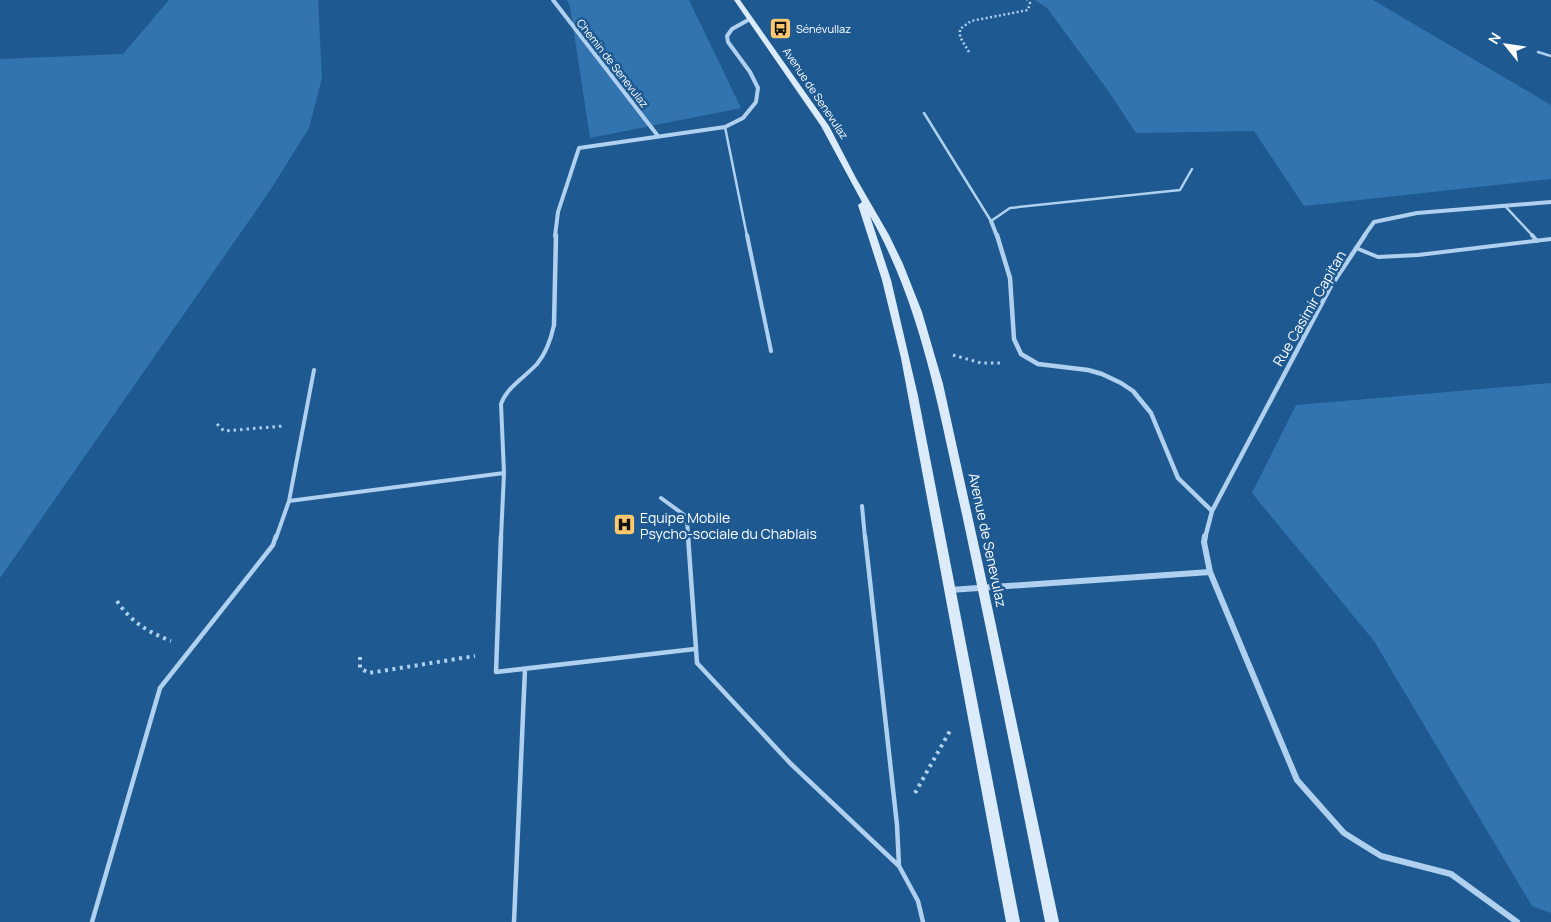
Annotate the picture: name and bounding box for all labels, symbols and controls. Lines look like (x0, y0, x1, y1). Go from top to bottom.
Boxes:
street label: Chemin de Senevulaz (574, 16, 653, 111)
bus stop icon: Sénévullaz (768, 16, 792, 40)
north arrow (1481, 20, 1531, 70)
place label: Sénévullaz (796, 21, 851, 36)
text: N (1484, 29, 1505, 47)
street label: Avenue de Senevulaz (780, 44, 852, 142)
street label: Rue Casimir Capitan (1268, 247, 1350, 369)
street label: Avenue de Senevulaz (964, 471, 1012, 609)
place label: Equipe Mobile Psycho-sociale du Chablais (640, 508, 817, 543)
hospital icon: Equipe Mobile Psycho-sociale du Chablais (612, 513, 636, 537)

